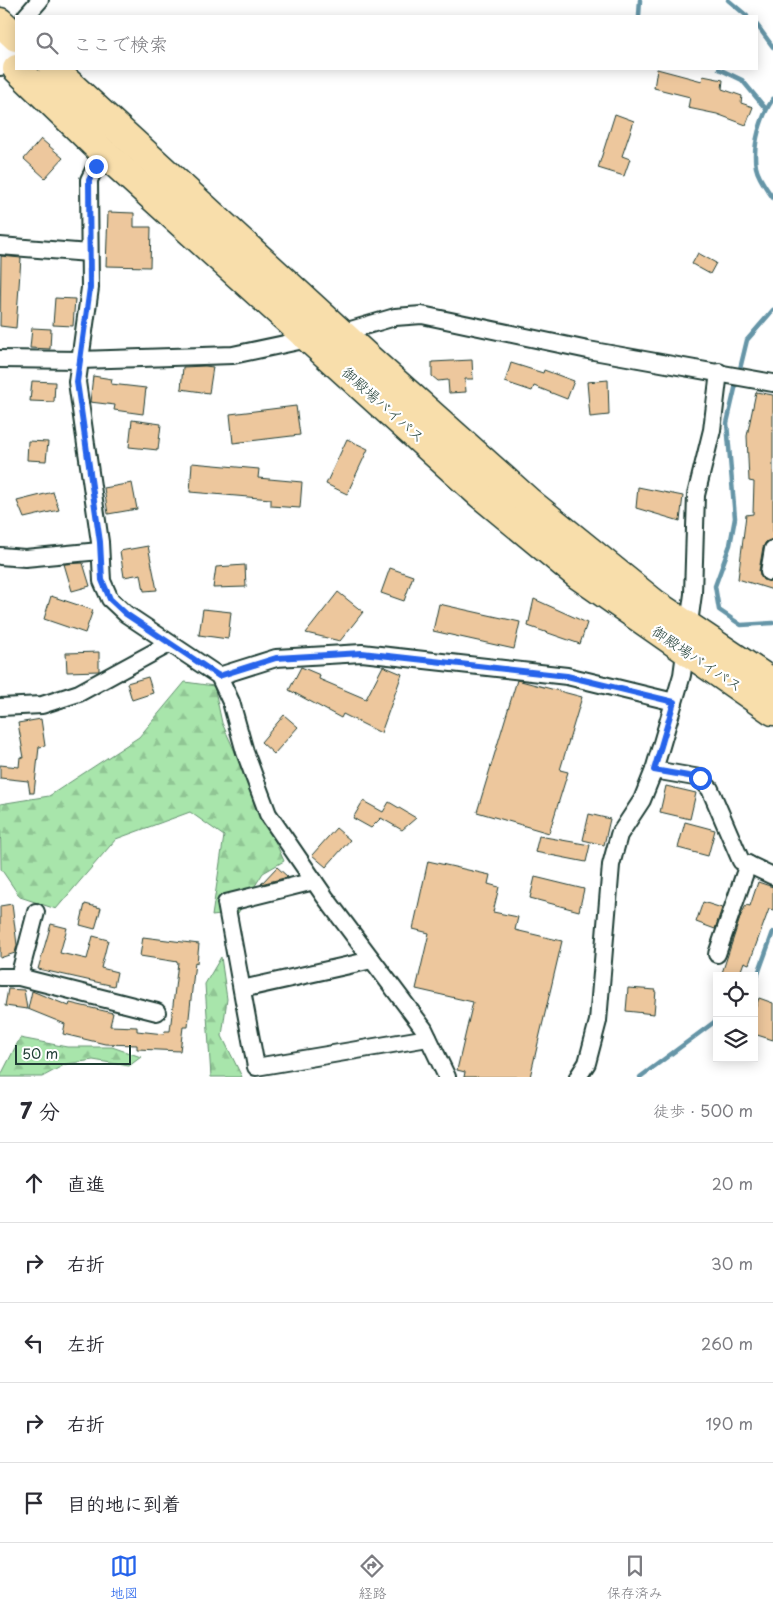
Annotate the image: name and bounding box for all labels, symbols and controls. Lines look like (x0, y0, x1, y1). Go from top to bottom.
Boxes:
search box (15, 15, 758, 70)
icon: search (33, 29, 61, 57)
text: ここで検索 (73, 29, 168, 57)
route end (85, 155, 108, 178)
street label: 御殿場バイパス (337, 360, 431, 447)
street label: 御殿場バイパス (648, 619, 748, 697)
route start (689, 767, 712, 790)
map controls (713, 972, 758, 1062)
button: locate (713, 972, 758, 1017)
button: layers (713, 1017, 758, 1062)
scale bar (15, 1042, 131, 1065)
text: 50 m (22, 1043, 58, 1064)
text: 7 分 (20, 1094, 60, 1126)
text: 徒歩 · 500 m (653, 1098, 753, 1122)
icon: ahead (20, 1169, 48, 1197)
text: 直進 (67, 1169, 105, 1197)
text: 20 m (712, 1171, 753, 1195)
icon: right (20, 1249, 48, 1277)
text: 右折 (67, 1249, 105, 1277)
text: 30 m (711, 1251, 753, 1275)
icon: left (20, 1329, 48, 1357)
text: 左折 (67, 1329, 105, 1357)
text: 260 m (701, 1331, 753, 1355)
icon: right (20, 1409, 48, 1437)
text: 右折 (67, 1409, 105, 1437)
text: 190 m (705, 1411, 753, 1435)
icon: arrive (20, 1489, 48, 1517)
text: 目的地に到着 (67, 1489, 181, 1517)
tab: 地図 (110, 1552, 138, 1603)
tab: 経路 (358, 1552, 386, 1603)
tab: 保存済み (607, 1552, 663, 1603)

